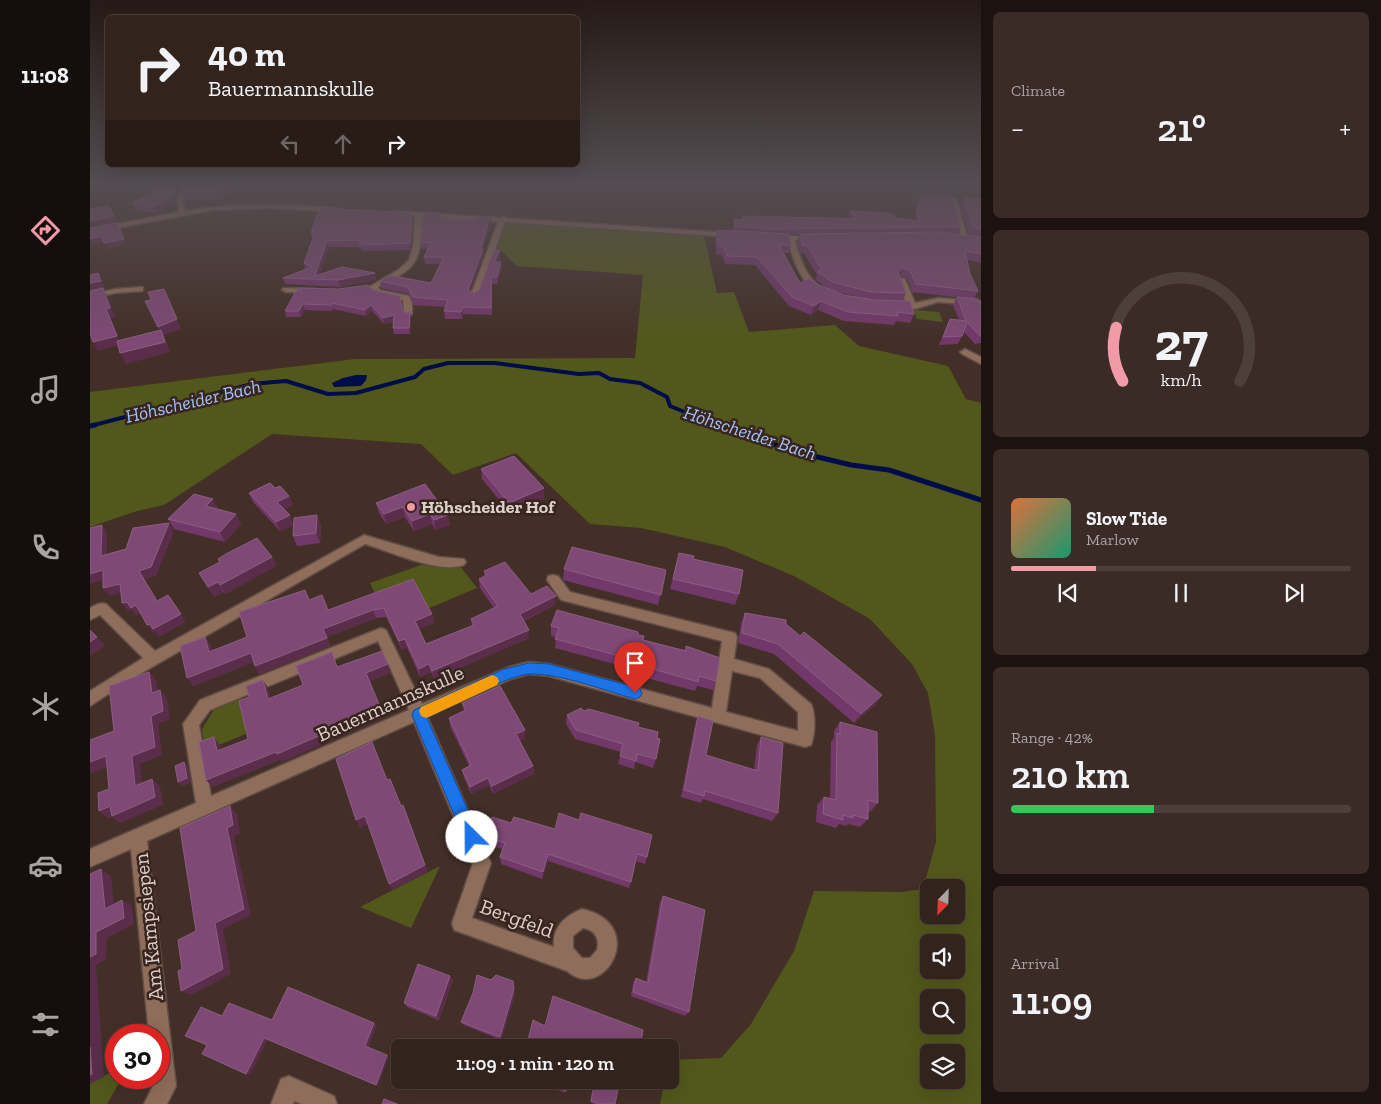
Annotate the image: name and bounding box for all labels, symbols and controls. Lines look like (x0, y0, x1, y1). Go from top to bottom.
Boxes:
text: 40 m (208, 33, 285, 75)
icon: right (125, 35, 190, 100)
text: 11:08 (21, 62, 69, 89)
text: Bauermannskulle (208, 75, 374, 102)
text: Climate (1011, 81, 1065, 100)
text: 21° (1157, 105, 1206, 151)
text: − (1011, 112, 1024, 145)
text: + (1339, 112, 1351, 145)
icon: left (276, 130, 304, 158)
icon: ahead (329, 130, 357, 158)
icon: right (382, 130, 410, 158)
icon: directions (28, 213, 63, 248)
text: 27 (1154, 311, 1208, 373)
text: km/h (1161, 369, 1201, 391)
icon: music (28, 372, 63, 407)
water label: Höhscheider Bach (123, 374, 263, 428)
water label: Höhscheider Bach (681, 401, 819, 465)
place label: Höhscheider Hof (421, 496, 556, 518)
marker: Höhscheider Hof (405, 501, 417, 513)
text: Slow Tide (1086, 507, 1167, 530)
icon: phone (28, 530, 63, 565)
text: Marlow (1086, 530, 1139, 549)
icon: previous (1054, 579, 1082, 607)
icon: pause (1167, 579, 1195, 607)
icon: next (1280, 579, 1308, 607)
pin (614, 642, 656, 693)
icon: arrive (621, 649, 649, 677)
street label: Bauermannskulle (312, 659, 468, 747)
icon: climate (28, 689, 63, 724)
text: Range · 42% (1011, 728, 1093, 747)
text: 210 km (1011, 752, 1129, 798)
position arrow (445, 810, 497, 862)
icon: car (28, 848, 63, 883)
street label: Am Kampsiepen (128, 852, 168, 1002)
north arrow (920, 879, 965, 924)
map controls (920, 879, 965, 1089)
street label: Bergfeld (477, 893, 558, 943)
button: sound (920, 934, 965, 979)
text: Arrival (1011, 954, 1059, 973)
text: 11:09 (1011, 978, 1092, 1024)
button: search (920, 989, 965, 1034)
icon: filters (28, 1007, 63, 1042)
speed limit sign: 30 (105, 1024, 170, 1089)
button: layers (920, 1044, 965, 1089)
text: 11:09 · 1 min · 120 m (456, 1052, 614, 1075)

